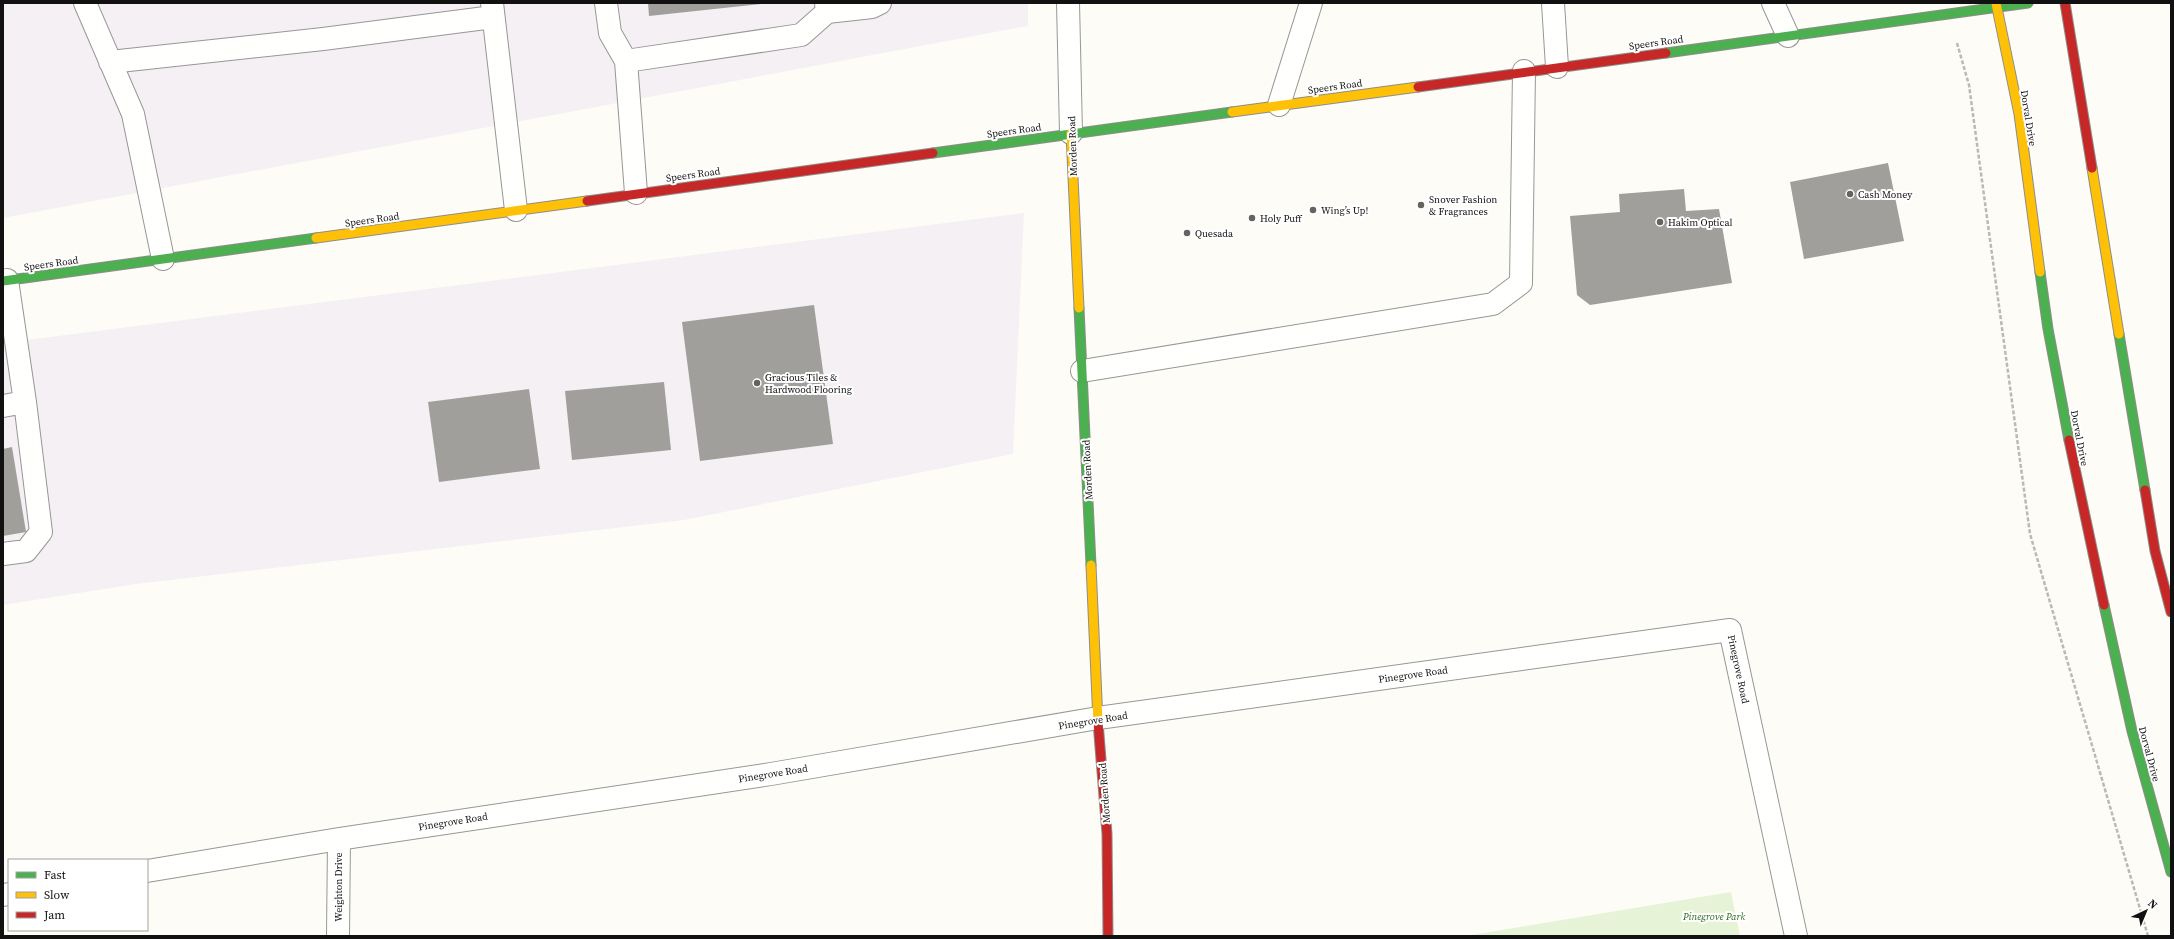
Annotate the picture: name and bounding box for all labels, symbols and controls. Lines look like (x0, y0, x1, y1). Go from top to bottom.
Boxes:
street label: Speers Road (1628, 32, 1684, 53)
street label: Speers Road (1307, 76, 1363, 97)
street label: Dorval Drive (2018, 89, 2039, 147)
street label: Morden Road (1065, 115, 1080, 176)
street label: Speers Road (986, 120, 1042, 141)
street label: Speers Road (665, 164, 721, 185)
place label: Cash Money (1858, 188, 1913, 201)
marker: Cash Money (1845, 189, 1855, 199)
place label: Snover Fashion & Fragrances (1429, 193, 1497, 218)
marker: Snover Fashion & Fragrances (1416, 200, 1426, 210)
place label: Wing’s Up! (1321, 204, 1368, 217)
marker: Wing’s Up! (1308, 205, 1318, 215)
street label: Speers Road (344, 209, 400, 230)
place label: Holy Puff (1260, 212, 1303, 225)
marker: Holy Puff (1247, 213, 1257, 223)
place label: Hakim Optical (1668, 216, 1733, 229)
marker: Hakim Optical (1655, 217, 1665, 227)
place label: Quesada (1195, 227, 1234, 240)
marker: Quesada (1182, 228, 1192, 238)
street label: Speers Road (23, 253, 79, 274)
place label: Gracious Tiles & Hardwood Flooring (765, 371, 852, 396)
marker: Gracious Tiles & Hardwood Flooring (752, 378, 762, 388)
street label: Dorval Drive (2068, 409, 2091, 467)
street label: Morden Road (1079, 439, 1096, 500)
street label: Pinegrove Road (1725, 634, 1752, 705)
street label: Pinegrove Road (1378, 663, 1449, 686)
street label: Pinegrove Road (1058, 709, 1129, 732)
street label: Dorval Drive (2136, 725, 2163, 783)
street label: Pinegrove Road (738, 762, 809, 785)
street label: Morden Road (1096, 762, 1113, 823)
street label: Pinegrove Road (418, 810, 489, 833)
street label: Weighton Drive (332, 852, 345, 922)
legend (8, 859, 148, 931)
text: Fast (44, 867, 66, 883)
text: Slow (44, 887, 70, 903)
north arrow (2126, 891, 2166, 931)
text: N (2145, 896, 2161, 912)
text: Jam (43, 907, 65, 923)
park label: Pinegrove Park (1682, 910, 1745, 923)

